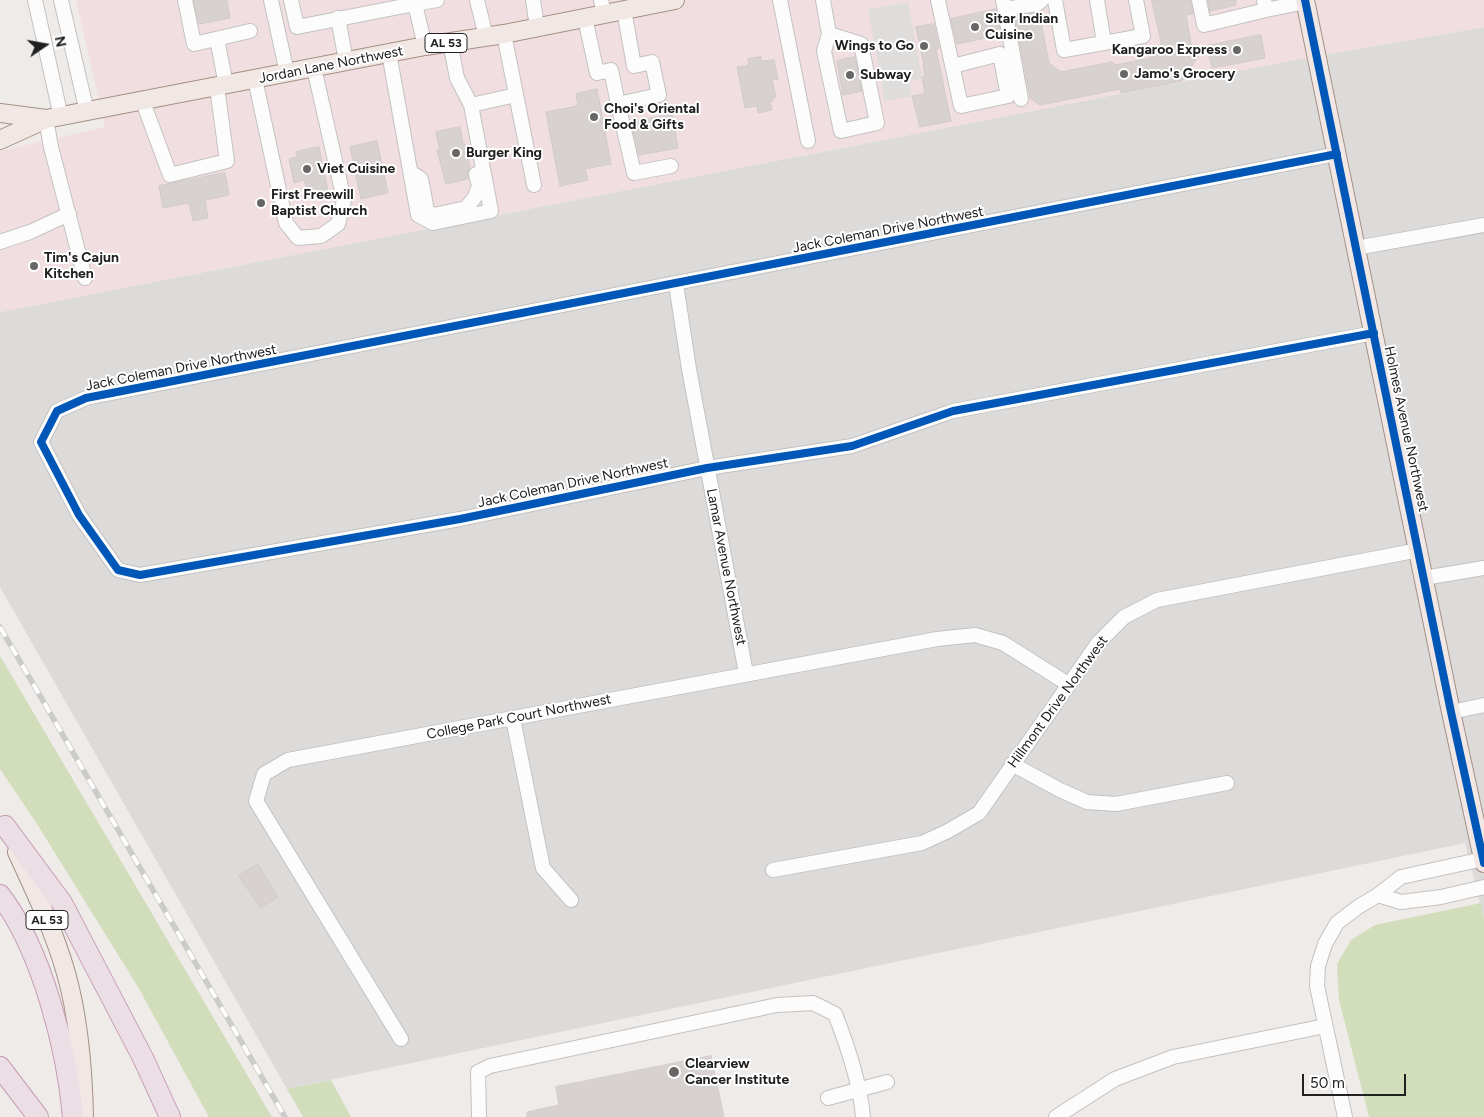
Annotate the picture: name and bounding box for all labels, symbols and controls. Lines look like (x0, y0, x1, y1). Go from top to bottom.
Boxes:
place label: Sitar Indian Cuisine (985, 11, 1058, 44)
north arrow (20, 20, 70, 70)
marker: Sitar Indian Cuisine (969, 21, 981, 33)
road number: AL 53 (425, 34, 467, 52)
text: N (51, 35, 70, 49)
place label: Wings to Go (835, 38, 914, 54)
marker: Wings to Go (918, 40, 930, 52)
place label: Kangaroo Express (1112, 42, 1227, 58)
street label: Jordan Lane Northwest (257, 43, 405, 87)
marker: Kangaroo Express (1231, 44, 1243, 56)
place label: Jamo's Grocery (1134, 66, 1235, 82)
place label: Subway (860, 67, 911, 83)
marker: Jamo's Grocery (1118, 68, 1130, 80)
marker: Subway (844, 69, 856, 81)
place label: Choi's Oriental Food & Gifts (604, 101, 699, 134)
marker: Choi's Oriental Food & Gifts (588, 111, 600, 123)
place label: Burger King (466, 145, 542, 161)
marker: Burger King (450, 147, 462, 159)
place label: Viet Cuisine (317, 161, 395, 177)
marker: Viet Cuisine (301, 163, 313, 175)
place label: First Freewill Baptist Church (271, 187, 367, 220)
marker: First Freewill Baptist Church (255, 197, 267, 209)
street label: Jack Coleman Drive Northwest (791, 203, 985, 257)
place label: Tim's Cajun Kitchen (44, 250, 119, 282)
marker: Tim's Cajun Kitchen (28, 260, 40, 272)
street label: Jack Coleman Drive Northwest (84, 341, 278, 395)
street label: Holmes Avenue Northwest (1380, 345, 1432, 513)
street label: Jack Coleman Drive Northwest (476, 455, 670, 511)
street label: Lamar Avenue Northwest (703, 487, 749, 647)
street label: Hillmont Drive Northwest (1004, 633, 1112, 771)
street label: College Park Court Northwest (425, 691, 613, 743)
road number: AL 53 (26, 910, 68, 930)
place label: Clearview Cancer Institute (685, 1056, 789, 1088)
scale bar (1304, 1064, 1408, 1096)
marker: Clearview Cancer Institute (667, 1065, 681, 1079)
text: 50 m (1310, 1074, 1345, 1092)

